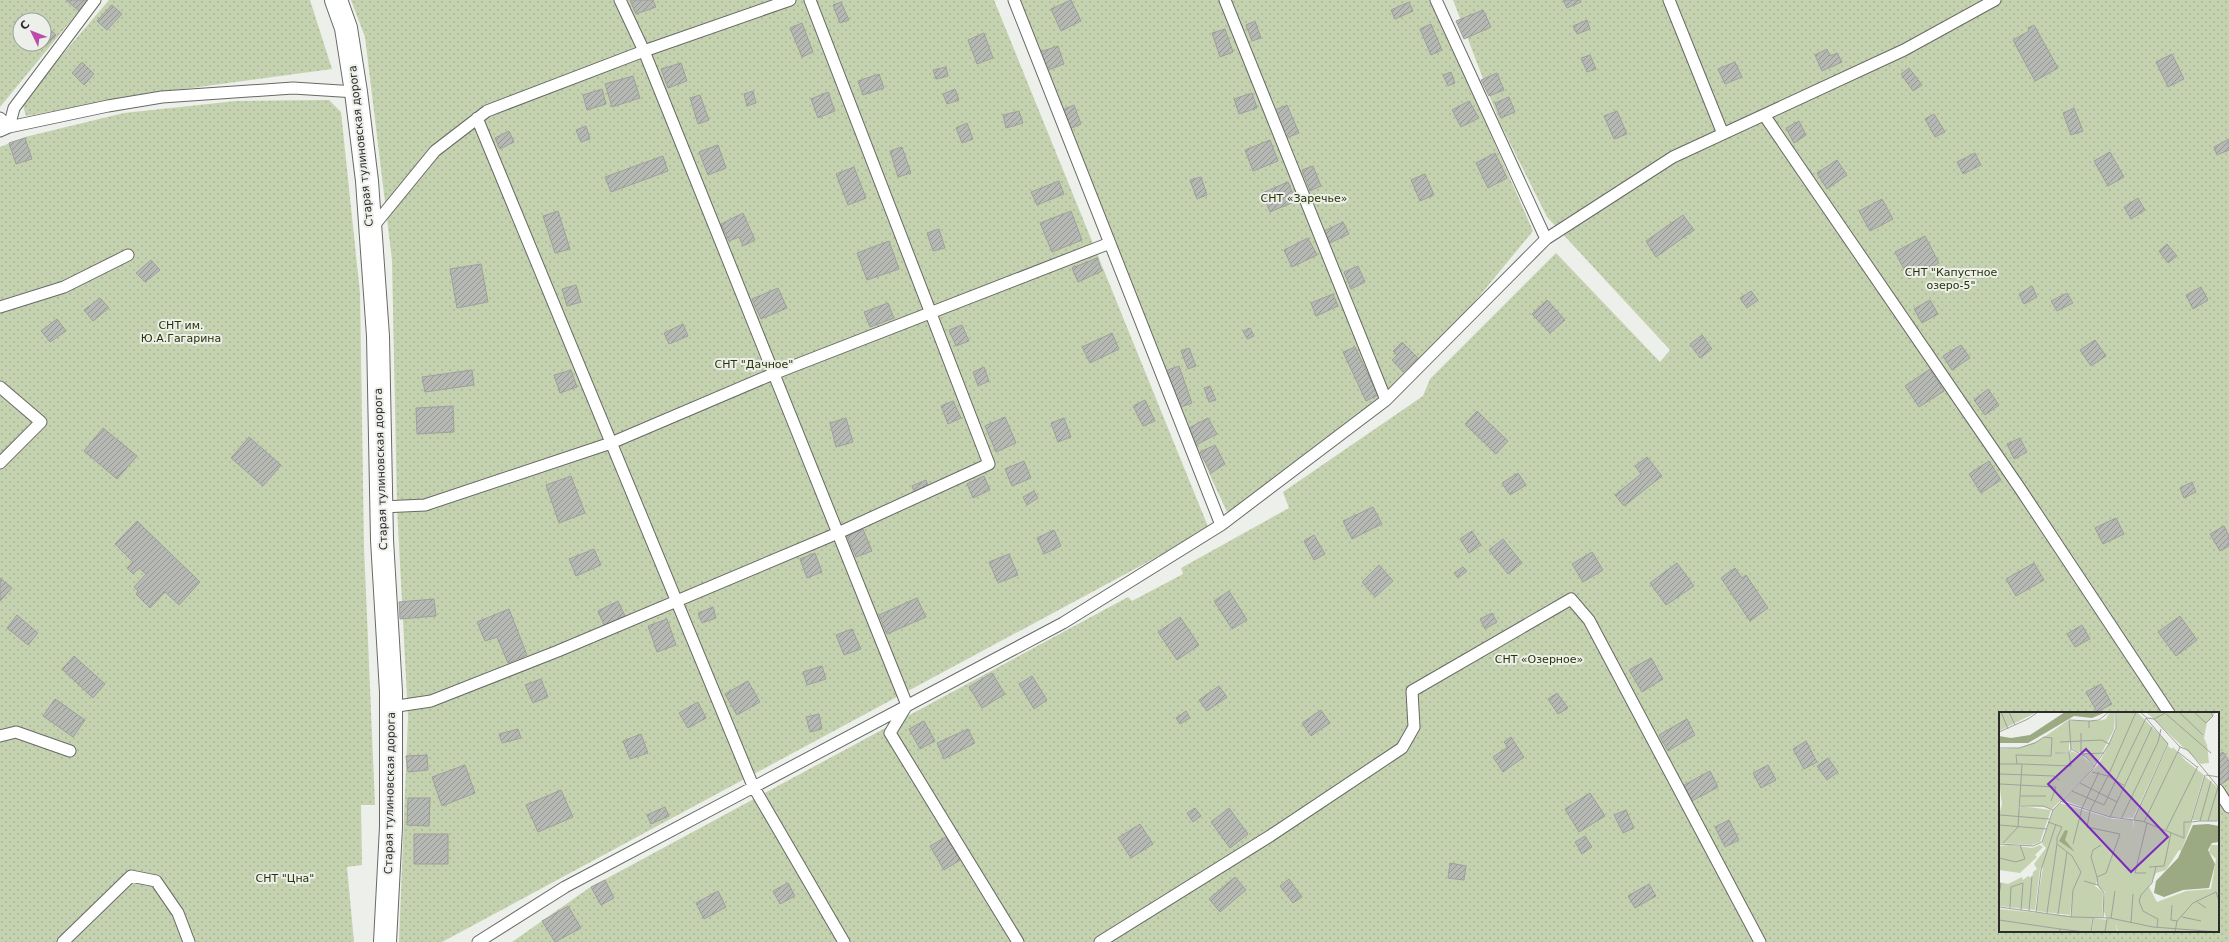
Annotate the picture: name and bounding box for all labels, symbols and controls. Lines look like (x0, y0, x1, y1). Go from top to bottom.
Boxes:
north arrow (12, 12, 52, 52)
text: С (18, 18, 33, 33)
street label: Старая тулиновская дорога (346, 65, 376, 227)
park label: СНТ «Заречье» (1261, 192, 1347, 205)
park label: СНТ "Капустное озеро-5" (1905, 266, 1998, 292)
park label: СНТ им. Ю.А.Гагарина (141, 319, 221, 345)
park label: СНТ "Дачное" (715, 358, 793, 371)
street label: Старая тулиновская дорога (372, 388, 390, 550)
park label: СНТ «Озерное» (1495, 653, 1583, 666)
street label: Старая тулиновская дорога (382, 712, 398, 874)
inset map (1999, 712, 2219, 932)
park label: СНТ "Цна" (256, 872, 314, 885)

